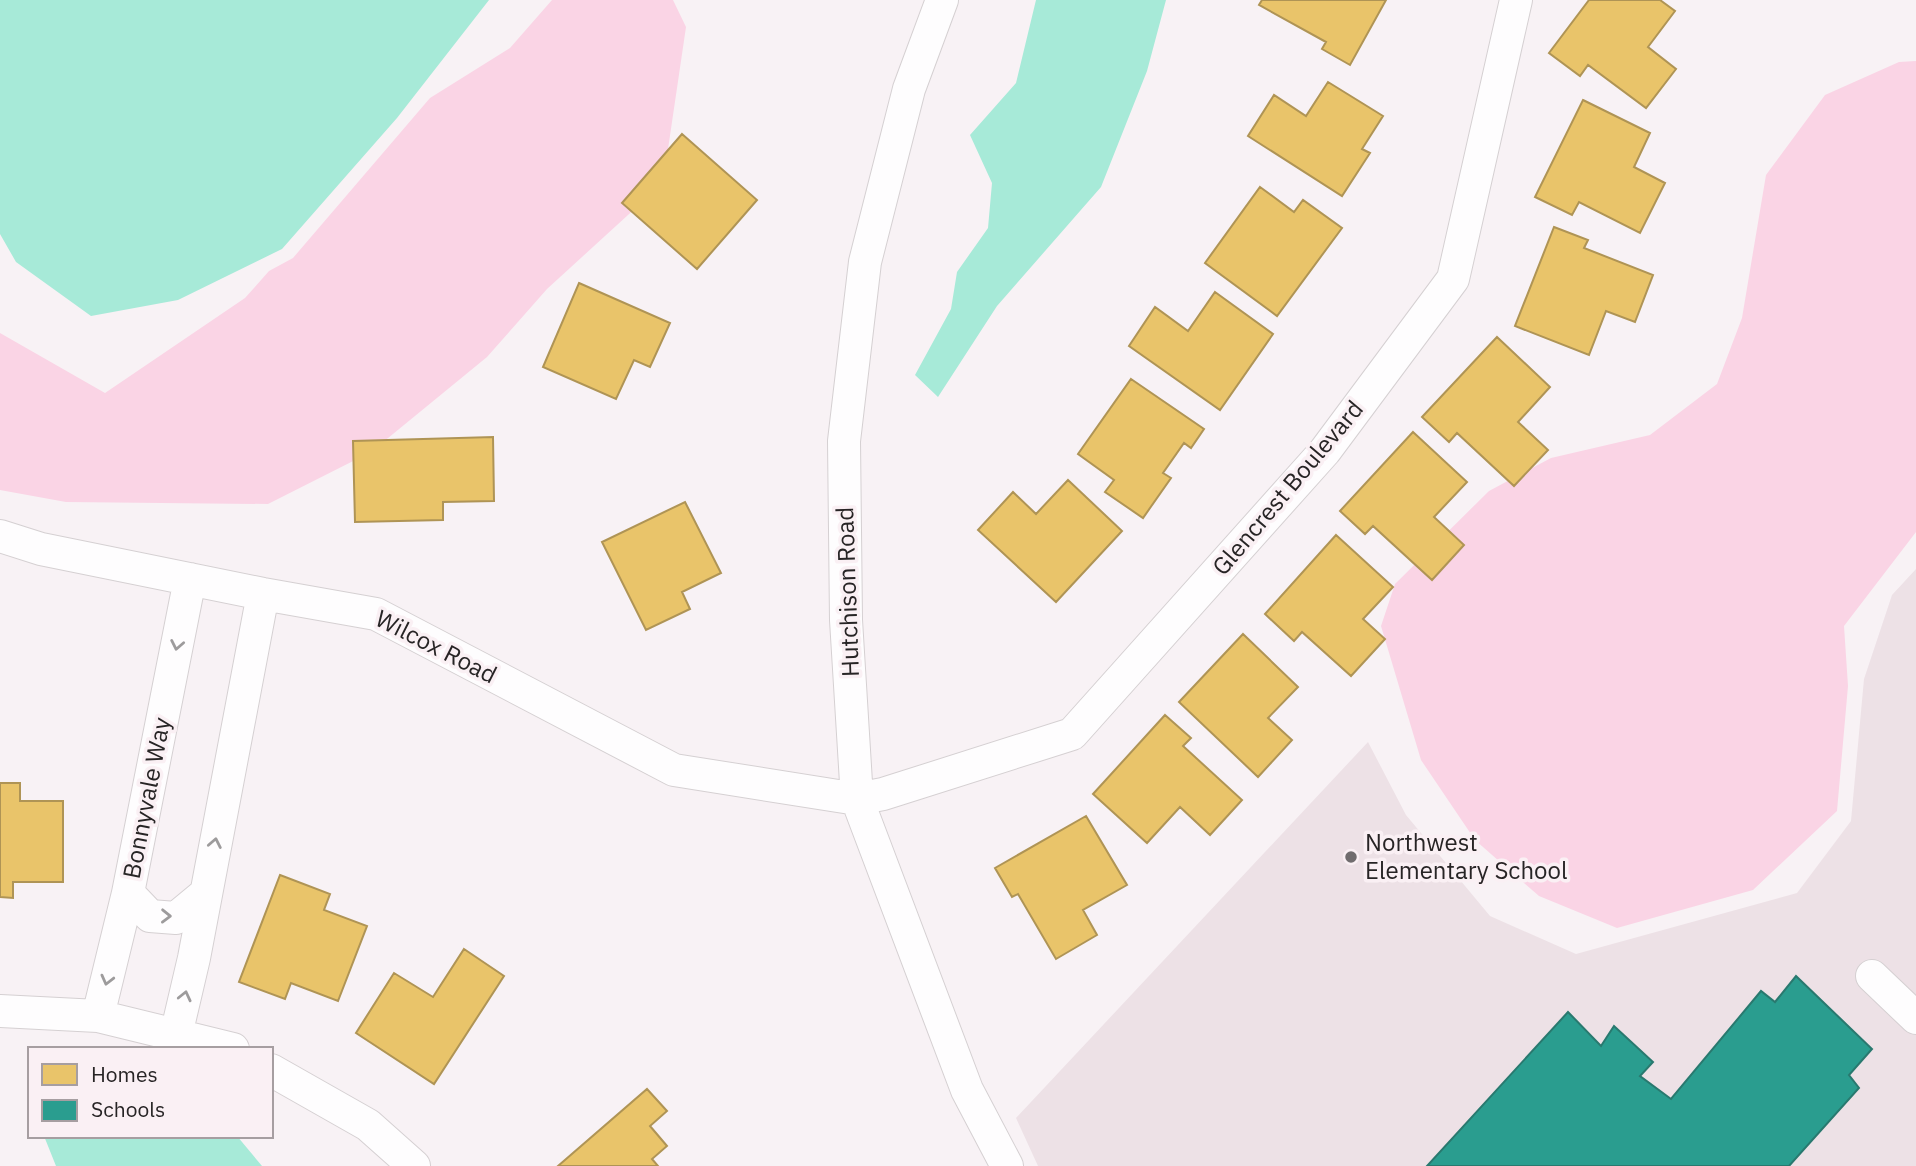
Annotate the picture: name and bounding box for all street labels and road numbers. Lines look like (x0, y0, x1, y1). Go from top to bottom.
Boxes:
street label: Glencrest Boulevard (1205, 393, 1370, 581)
street label: Hutchison Road (828, 506, 866, 678)
street label: Wilcox Road (370, 602, 503, 690)
street label: Bonnyvale Way (115, 714, 177, 881)

